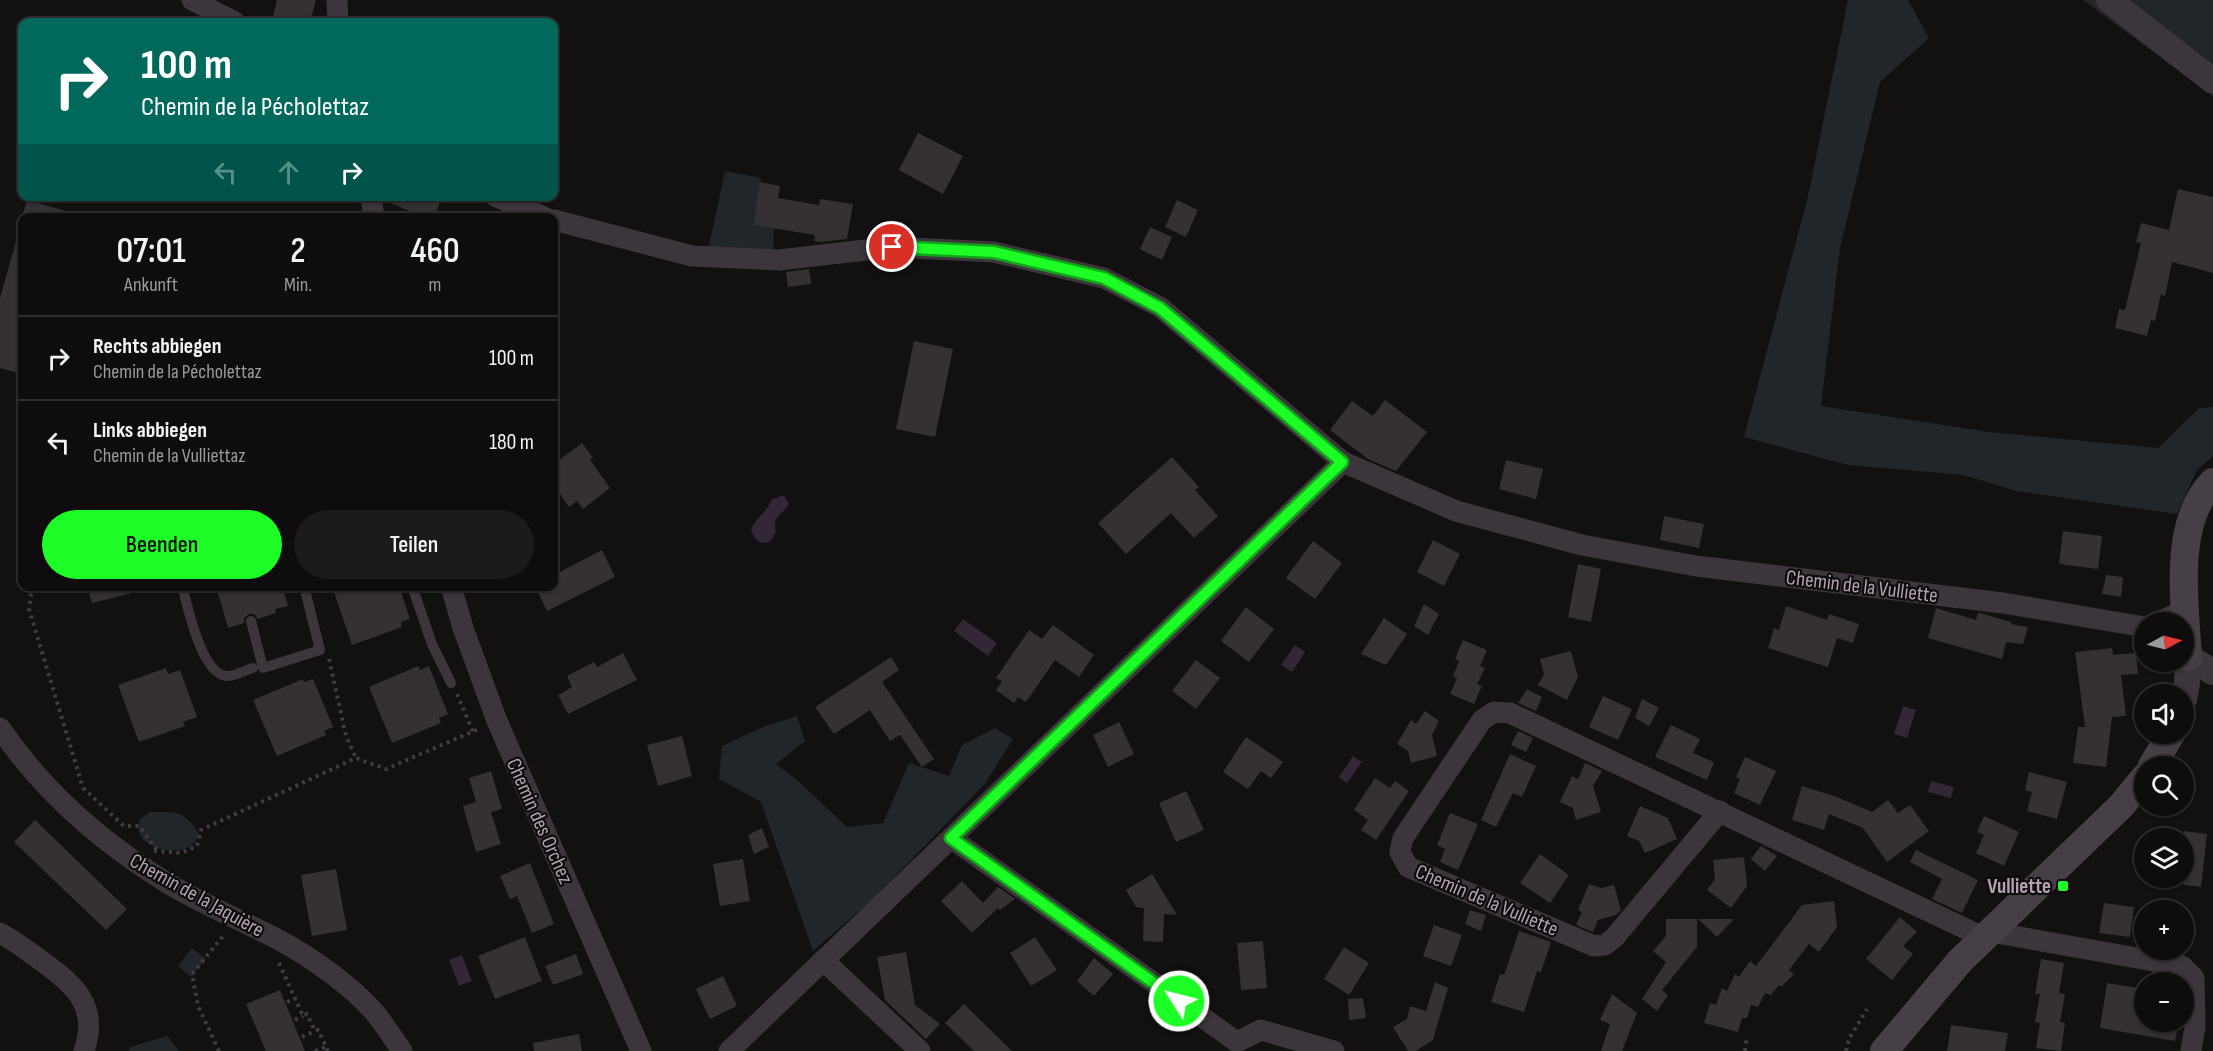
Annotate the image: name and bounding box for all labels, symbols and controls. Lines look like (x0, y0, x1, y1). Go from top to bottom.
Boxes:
text: 100 m (141, 40, 232, 91)
icon: right (42, 42, 120, 120)
text: Chemin de la Pécholettaz (141, 91, 369, 123)
icon: left (209, 156, 242, 189)
icon: ahead (272, 156, 305, 189)
icon: right (335, 156, 368, 189)
pin (866, 221, 917, 272)
text: 07:01 (116, 230, 186, 273)
text: 2 (290, 230, 306, 273)
text: 460 (410, 230, 460, 273)
icon: arrive (875, 230, 908, 263)
text: Ankunft (124, 273, 178, 297)
text: Min. (284, 273, 312, 297)
text: m (429, 273, 441, 297)
text: Rechts abbiegen (93, 333, 222, 360)
icon: right (42, 342, 75, 375)
text: 100 m (489, 345, 534, 372)
text: Chemin de la Pécholettaz (93, 360, 262, 384)
text: Links abbiegen (93, 417, 207, 444)
icon: left (42, 426, 75, 459)
text: 180 m (489, 429, 534, 456)
text: Chemin de la Vulliettaz (93, 444, 245, 468)
button: Beenden (42, 510, 282, 579)
button: Teilen (294, 510, 534, 579)
street label: Chemin de la Vulliette (1785, 565, 1939, 608)
north arrow (2134, 612, 2194, 672)
map controls (2134, 612, 2194, 1032)
button: sound (2134, 684, 2194, 744)
street label: Chemin des Orchez (501, 755, 579, 888)
button: search (2134, 756, 2194, 816)
button: layers (2134, 828, 2194, 888)
street label: Chemin de la Jaquière (125, 848, 268, 943)
street label: Chemin de la Vulliette (1412, 859, 1562, 942)
place label: Vulliette (1987, 874, 2051, 899)
marker: Vulliette (2056, 879, 2070, 893)
button: + (2134, 900, 2194, 960)
position arrow (1147, 969, 1211, 1033)
button: − (2134, 972, 2194, 1032)

